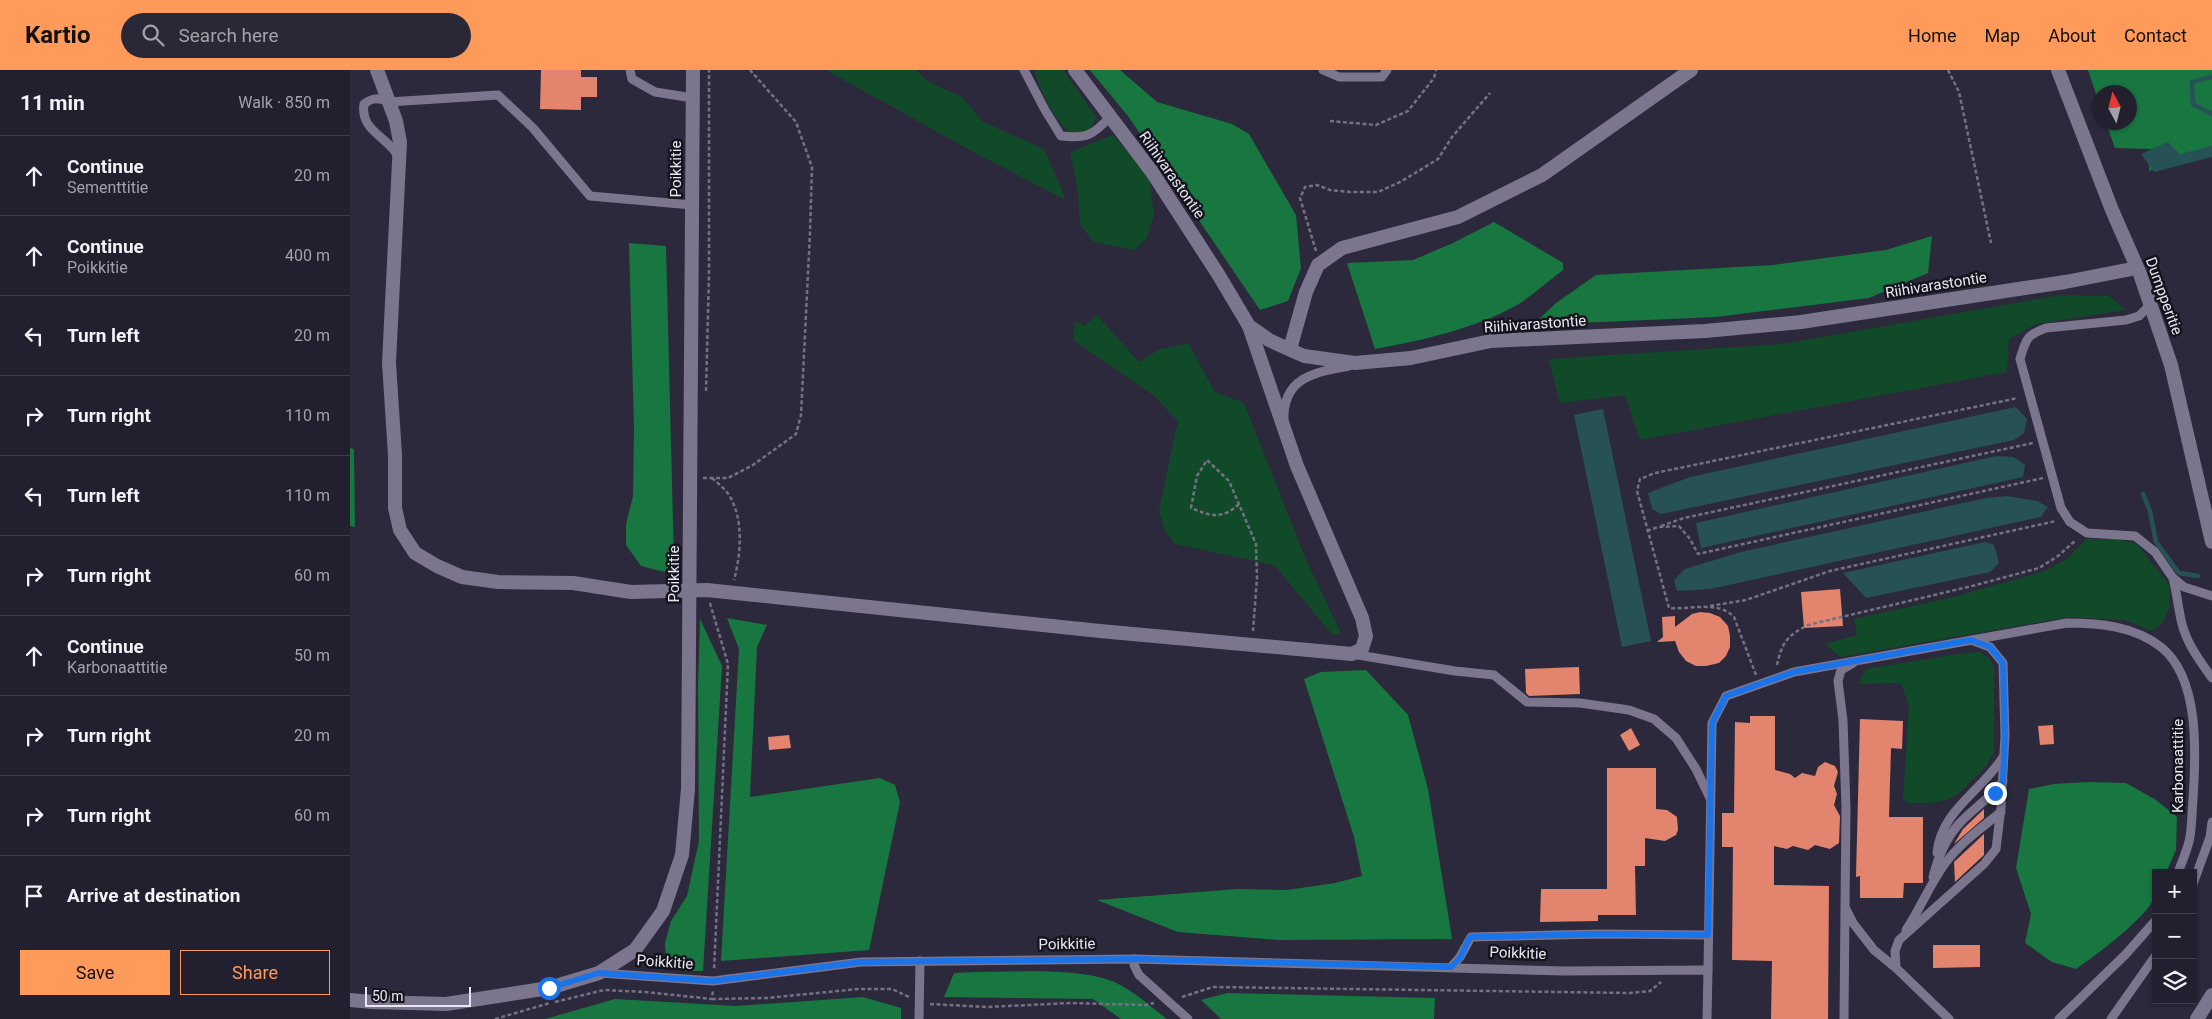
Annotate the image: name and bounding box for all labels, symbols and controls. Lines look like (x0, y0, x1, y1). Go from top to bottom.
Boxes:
search box (121, 13, 471, 58)
text: Kartio (25, 21, 91, 49)
icon: search (139, 21, 167, 49)
text: Search here (179, 24, 278, 47)
text: Home (1908, 25, 1957, 46)
text: Map (1985, 25, 2020, 46)
text: About (2048, 25, 2096, 46)
text: Contact (2124, 25, 2187, 46)
north arrow (2092, 85, 2137, 130)
text: 11 min (20, 91, 85, 115)
text: Walk · 850 m (238, 93, 330, 112)
street label: Riihivarastontie (1135, 128, 1209, 222)
street label: Poikkitie (667, 140, 685, 197)
text: Continue (67, 155, 144, 178)
icon: ahead (20, 162, 48, 190)
text: 20 m (294, 166, 330, 185)
text: Sementtitie (67, 178, 148, 197)
text: Continue (67, 235, 144, 258)
icon: ahead (20, 242, 48, 270)
text: 400 m (285, 246, 330, 265)
street label: Dumpperitie (2142, 255, 2186, 337)
text: Poikkitie (67, 258, 128, 277)
street label: Riihivarastontie (1884, 268, 1988, 302)
street label: Riihivarastontie (1483, 311, 1587, 337)
icon: left (20, 322, 48, 350)
text: Turn left (67, 324, 140, 347)
text: 20 m (294, 326, 330, 345)
icon: right (20, 402, 48, 430)
text: Turn right (67, 404, 151, 427)
text: 110 m (285, 406, 330, 425)
icon: left (20, 482, 48, 510)
text: Turn left (67, 484, 140, 507)
text: 110 m (285, 486, 330, 505)
street label: Poikkitie (665, 545, 683, 602)
icon: right (20, 562, 48, 590)
text: Turn right (67, 564, 151, 587)
text: 60 m (294, 566, 330, 585)
text: Continue (67, 635, 144, 658)
icon: ahead (20, 642, 48, 670)
text: 50 m (294, 646, 330, 665)
text: Karbonaattitie (67, 658, 167, 677)
street label: Karbonaattitie (2169, 719, 2187, 813)
icon: right (20, 722, 48, 750)
text: Turn right (67, 724, 151, 747)
text: 20 m (294, 726, 330, 745)
route end (1984, 782, 2007, 805)
icon: right (20, 802, 48, 830)
text: Turn right (67, 804, 151, 827)
text: 60 m (294, 806, 330, 825)
map controls (2152, 869, 2197, 1004)
button: + (2152, 869, 2197, 914)
icon: arrive (20, 882, 48, 910)
text: Arrive at destination (67, 884, 240, 907)
button: − (2152, 914, 2197, 959)
street label: Poikkitie (1038, 935, 1096, 953)
street label: Poikkitie (1489, 943, 1547, 963)
button: Save (20, 950, 170, 995)
button: Share (180, 950, 330, 995)
street label: Poikkitie (636, 951, 694, 973)
button: layers (2152, 959, 2197, 1004)
route start (538, 977, 561, 1000)
scale bar (365, 984, 471, 1007)
text: 50 m (372, 988, 404, 1004)

